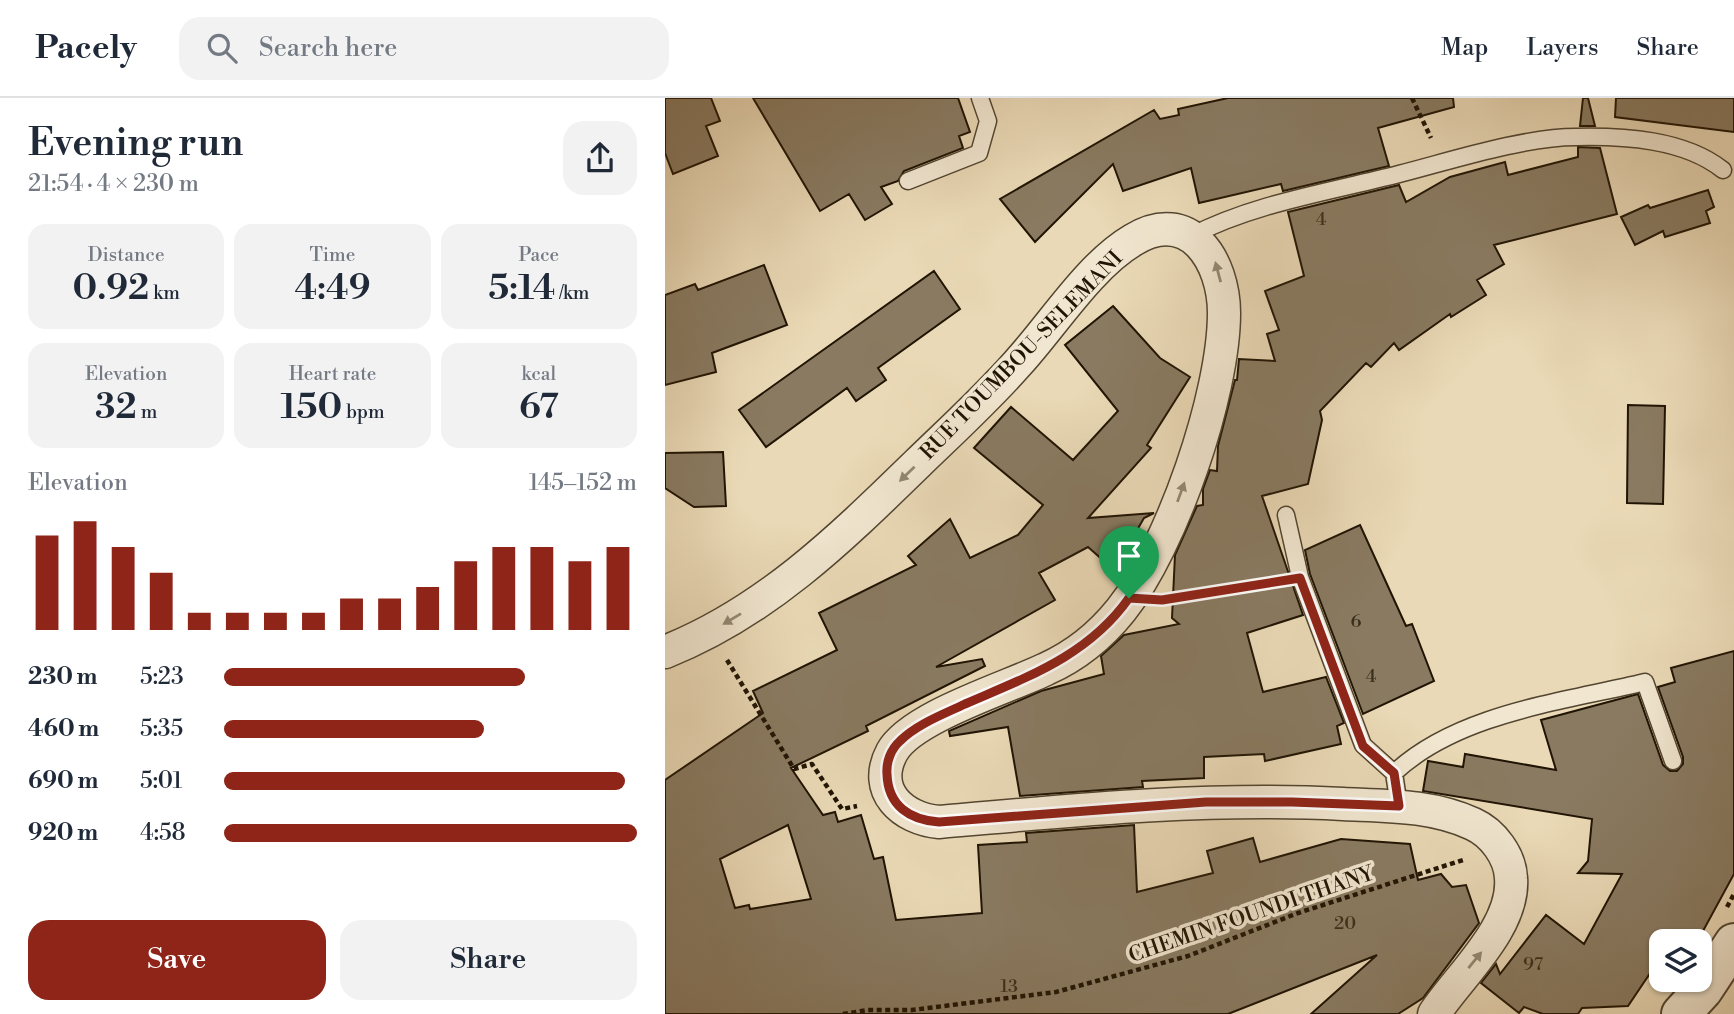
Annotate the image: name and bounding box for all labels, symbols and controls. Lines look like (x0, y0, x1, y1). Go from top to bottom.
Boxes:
search box (179, 17, 669, 80)
text: Pacely (35, 28, 137, 69)
icon: search (203, 29, 241, 67)
text: Search here (259, 32, 397, 64)
text: Map (1441, 33, 1488, 63)
text: Layers (1526, 33, 1598, 63)
text: Share (1636, 33, 1699, 63)
text: Evening run (28, 120, 243, 167)
button: share (563, 121, 637, 195)
text: 21:54 · 4 × 230 m (28, 170, 199, 198)
house number: 4 (1316, 208, 1327, 231)
text: Distance (88, 243, 165, 267)
text: Time (310, 243, 355, 267)
text: Pace (518, 243, 559, 267)
street label: RUE TOUMBOU-SELEMANI (915, 246, 1128, 466)
one-way arrow (1212, 261, 1222, 282)
text: 0.92 (73, 267, 149, 310)
text: 4:49 (295, 267, 370, 310)
text: 5:14 (488, 267, 555, 310)
text: km (149, 281, 180, 305)
text: /km (555, 281, 589, 305)
text: Elevation (85, 362, 167, 386)
text: Heart rate (289, 362, 376, 386)
text: kcal (522, 362, 556, 386)
text: 32 (95, 386, 137, 429)
text: 150 (280, 386, 342, 429)
text: 67 (519, 386, 559, 429)
text: m (137, 400, 157, 424)
text: bpm (342, 400, 385, 424)
one-way arrow (898, 466, 915, 483)
text: Elevation (28, 469, 128, 497)
text: 145–152 m (529, 469, 637, 497)
one-way arrow (1176, 482, 1187, 503)
pin (1099, 526, 1159, 598)
icon: arrive (1110, 537, 1148, 575)
house number: 6 (1351, 610, 1362, 633)
one-way arrow (723, 613, 742, 625)
text: 230 m (28, 663, 98, 691)
text: 5:23 (140, 663, 184, 691)
house number: 4 (1366, 665, 1377, 688)
text: 460 m (28, 715, 99, 743)
text: 5:35 (140, 715, 183, 743)
text: 690 m (28, 767, 98, 795)
text: 5:01 (140, 767, 182, 795)
text: 920 m (28, 819, 98, 847)
text: 4:58 (140, 819, 186, 847)
street label: CHEMIN FOUNDI THANY (1125, 860, 1379, 969)
house number: 20 (1334, 912, 1356, 935)
button: Save (28, 920, 326, 1000)
button: Share (340, 920, 637, 1000)
map controls (1649, 929, 1712, 992)
button: layers (1649, 929, 1712, 992)
one-way arrow (1468, 951, 1483, 969)
house number: 97 (1523, 953, 1543, 976)
house number: 13 (1000, 975, 1018, 998)

